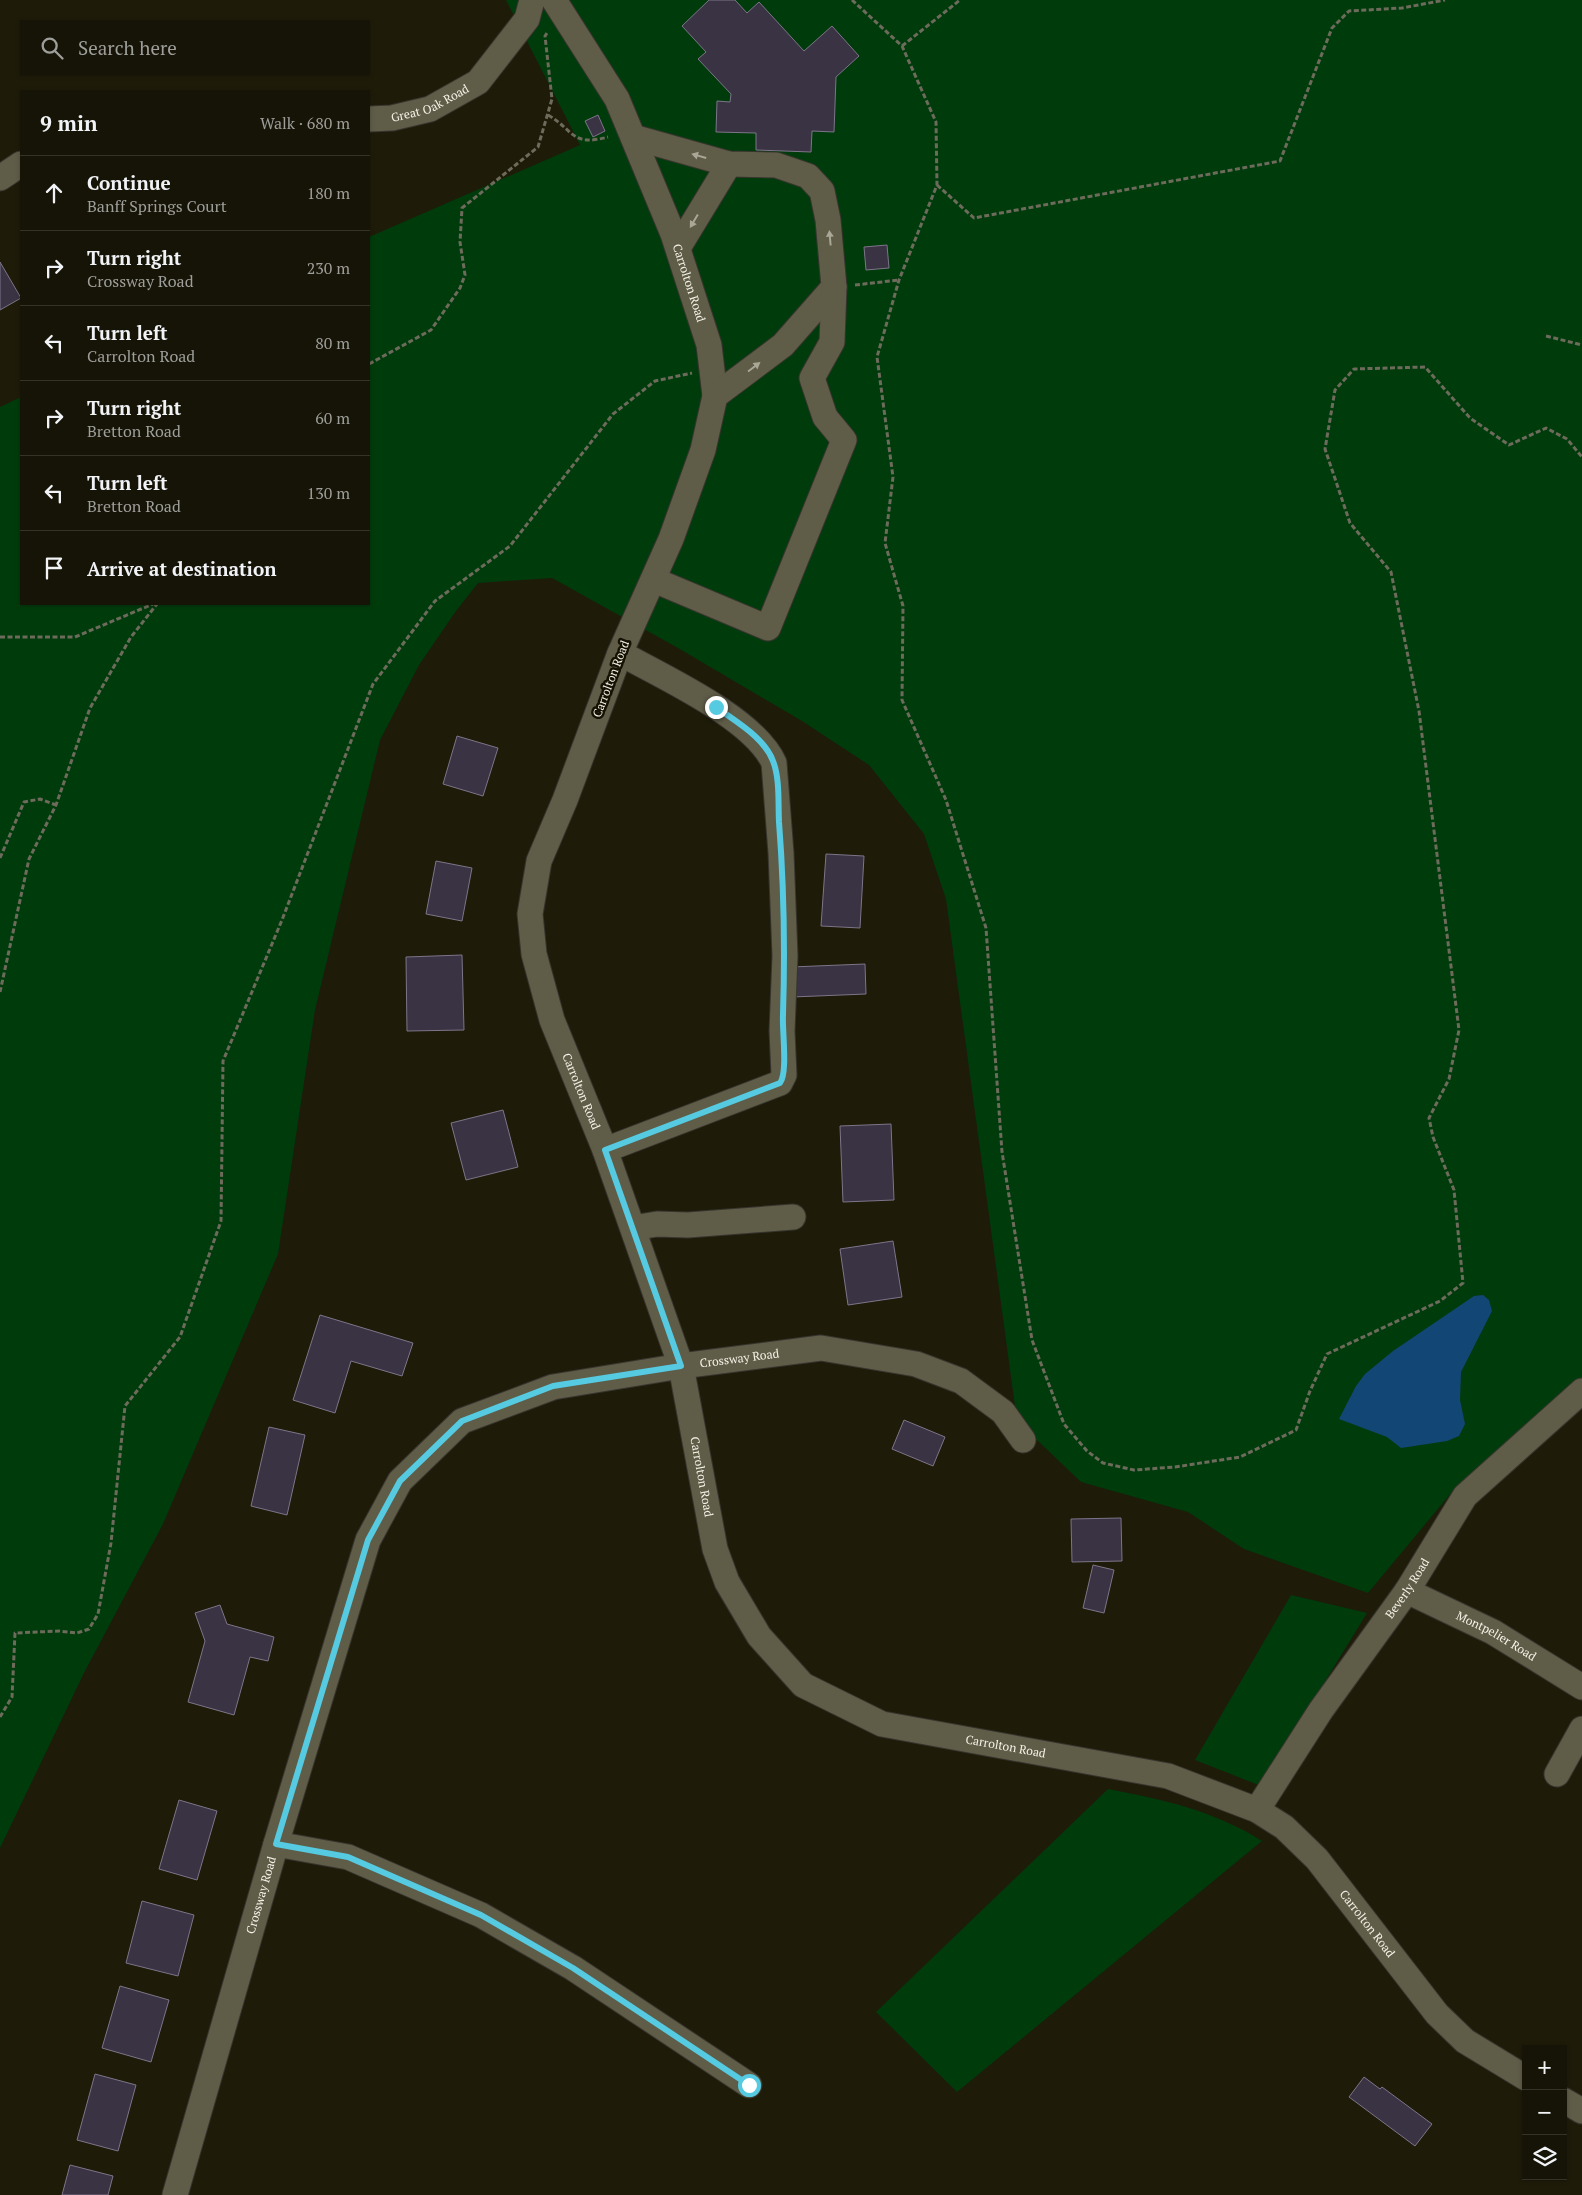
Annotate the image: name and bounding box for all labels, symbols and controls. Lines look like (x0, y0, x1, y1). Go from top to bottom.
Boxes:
search box (20, 20, 370, 75)
icon: search (38, 34, 66, 62)
text: Search here (78, 35, 177, 60)
street label: Great Oak Road (390, 81, 472, 125)
text: 9 min (40, 109, 97, 137)
text: Walk · 680 m (260, 112, 350, 134)
one-way arrow (692, 152, 707, 160)
text: Continue (87, 170, 171, 195)
icon: ahead (40, 179, 68, 207)
text: 180 m (307, 182, 350, 204)
text: Banff Springs Court (87, 195, 227, 217)
one-way arrow (690, 215, 699, 228)
one-way arrow (825, 230, 833, 246)
street label: Carrolton Road (670, 242, 709, 324)
text: Turn right (87, 245, 181, 270)
icon: right (40, 254, 68, 282)
text: 230 m (307, 257, 350, 279)
text: Crossway Road (87, 270, 194, 292)
text: Turn left (87, 320, 168, 345)
icon: left (40, 329, 68, 357)
text: 80 m (315, 332, 350, 354)
text: Carrolton Road (87, 345, 195, 367)
one-way arrow (747, 361, 760, 372)
text: Turn right (87, 395, 181, 420)
icon: right (40, 404, 68, 432)
text: 60 m (315, 407, 350, 429)
text: Bretton Road (87, 420, 181, 442)
text: Turn left (87, 470, 168, 495)
icon: left (40, 479, 68, 507)
text: 130 m (307, 482, 350, 504)
text: Bretton Road (87, 495, 181, 517)
icon: arrive (40, 554, 68, 582)
text: Arrive at destination (87, 556, 276, 581)
street label: Carrolton Road (589, 638, 632, 719)
route end (705, 696, 728, 719)
street label: Carrolton Road (559, 1051, 604, 1132)
street label: Crossway Road (699, 1345, 780, 1371)
street label: Carrolton Road (687, 1435, 717, 1518)
street label: Beverly Road (1382, 1555, 1432, 1621)
street label: Montpelier Road (1454, 1608, 1539, 1664)
street label: Carrolton Road (964, 1731, 1047, 1761)
street label: Crossway Road (243, 1854, 279, 1936)
street label: Carrolton Road (1337, 1887, 1399, 1960)
map controls (1522, 2045, 1567, 2180)
button: + (1522, 2045, 1567, 2090)
route start (738, 2074, 761, 2097)
button: − (1522, 2090, 1567, 2135)
button: layers (1522, 2135, 1567, 2180)

